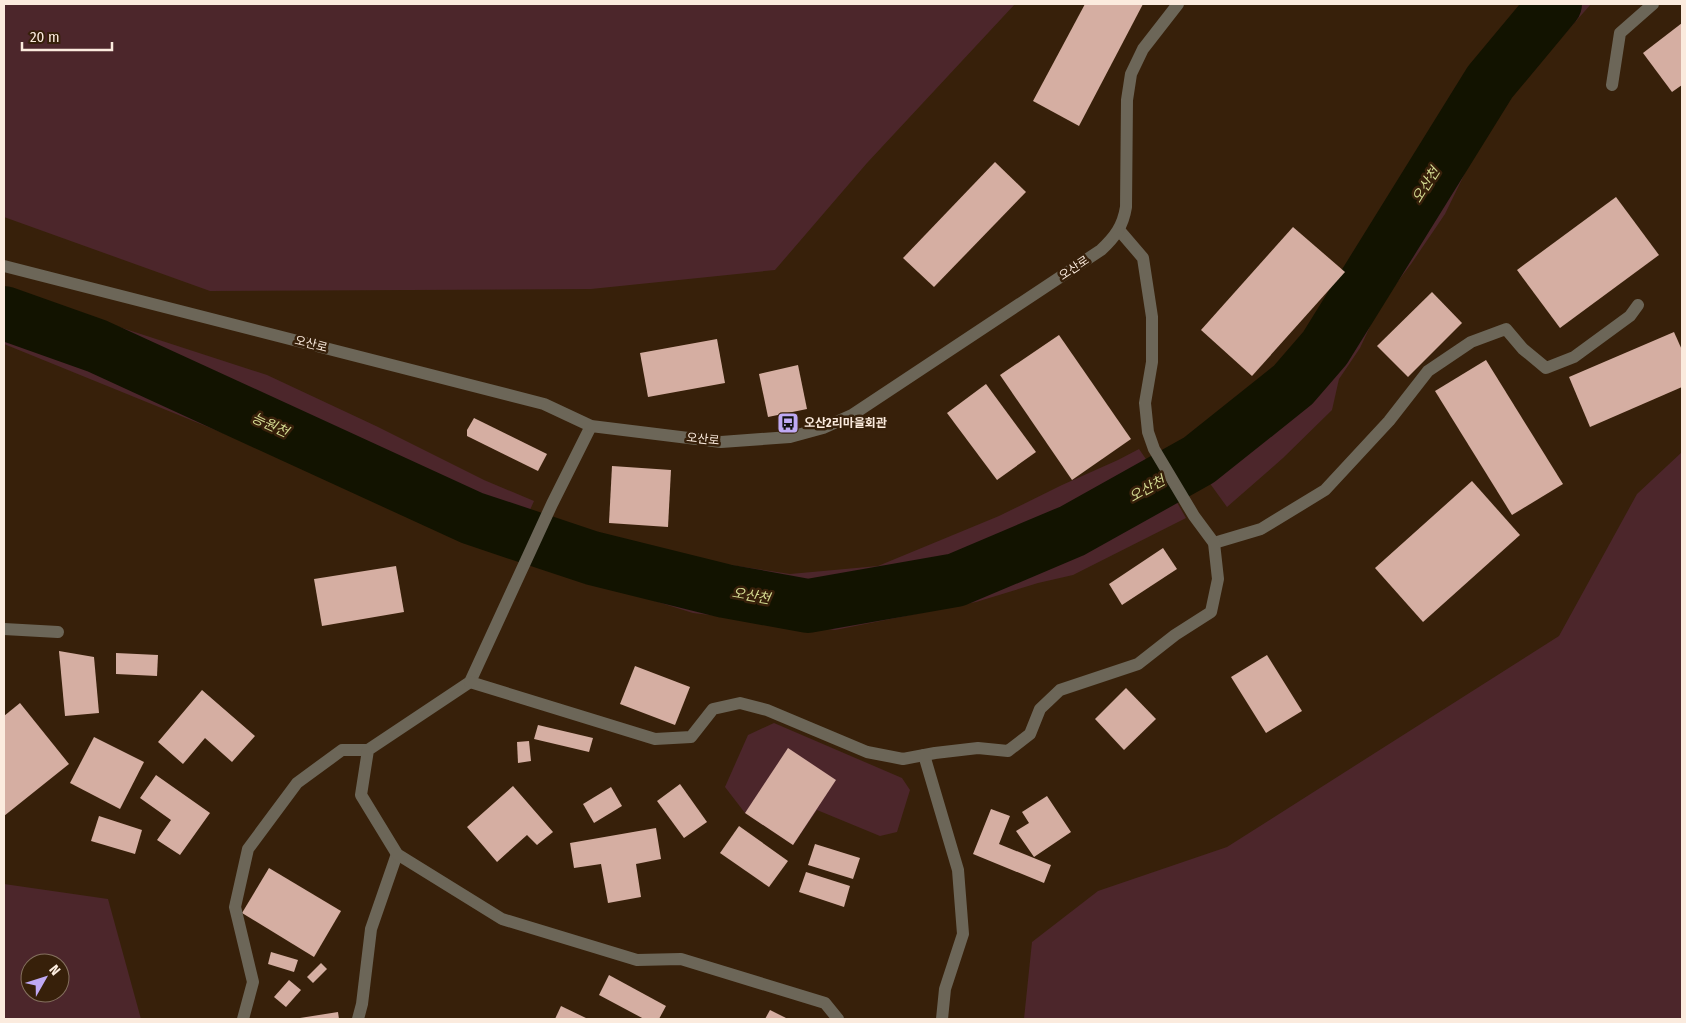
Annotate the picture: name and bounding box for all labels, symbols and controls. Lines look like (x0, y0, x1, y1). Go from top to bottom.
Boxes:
scale bar (22, 20, 112, 52)
text: 20 m (30, 28, 60, 46)
water label: 오산천 (1409, 163, 1444, 206)
street label: 오산로 (1056, 253, 1092, 283)
street label: 오산로 (293, 333, 329, 355)
water label: 능원천 (249, 409, 292, 441)
bus stop icon: 오산2리마을회관 (776, 411, 800, 435)
place label: 오산2리마을회관 (804, 416, 887, 430)
street label: 오산로 (686, 430, 720, 448)
water label: 오산천 (1126, 472, 1169, 506)
water label: 오산천 (730, 584, 773, 608)
north arrow (20, 953, 70, 1003)
text: N (45, 962, 64, 979)

